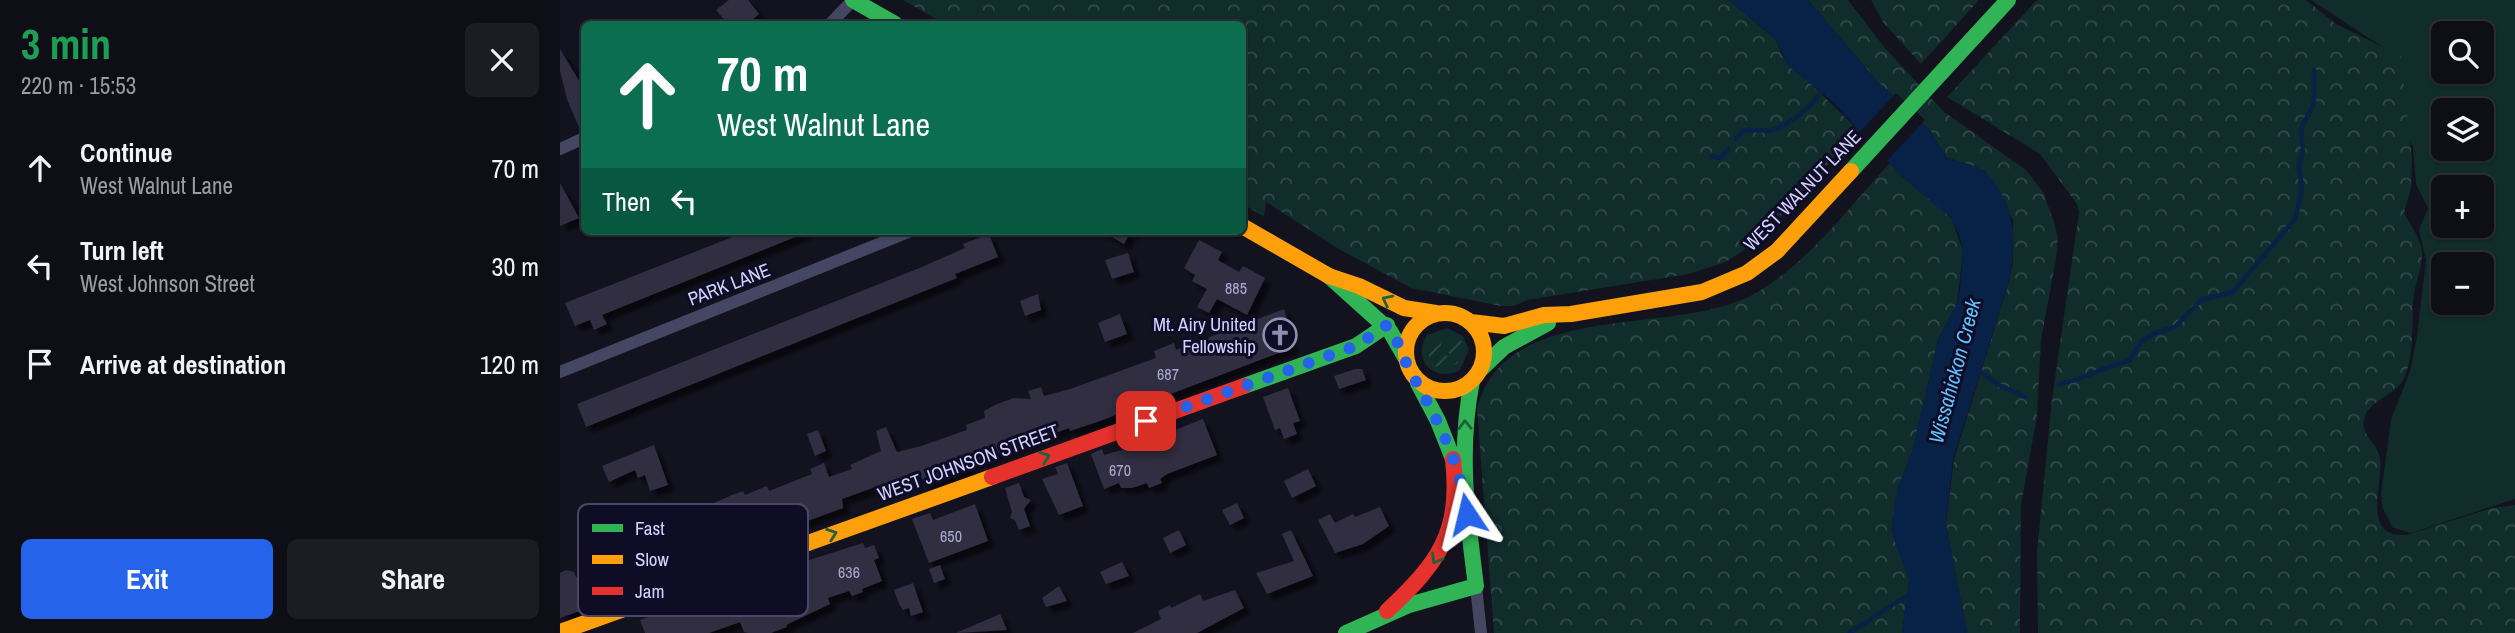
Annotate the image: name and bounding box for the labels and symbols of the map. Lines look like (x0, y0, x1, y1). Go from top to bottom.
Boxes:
street label: WEST WALNUT LANE (1737, 124, 1867, 256)
street label: PARK LANE (684, 256, 774, 312)
house number: 885 (1225, 277, 1247, 299)
one-way arrow (1381, 294, 1394, 308)
water label: Wissahickon Creek (1921, 294, 1988, 447)
place label: Mt. Airy United Fellowship (1153, 311, 1256, 359)
church icon: Mt. Airy United Fellowship (1261, 316, 1299, 354)
house number: 687 (1157, 363, 1179, 385)
pin (1116, 391, 1176, 451)
street label: WEST JOHNSON STREET (874, 417, 1063, 507)
one-way arrow (1458, 419, 1473, 430)
one-way arrow (1039, 451, 1051, 465)
house number: 670 (1109, 459, 1131, 481)
position arrow (1430, 477, 1504, 551)
legend (578, 504, 808, 616)
text: Fast (635, 515, 665, 541)
house number: 650 (940, 525, 962, 547)
one-way arrow (825, 528, 837, 542)
text: Slow (635, 546, 670, 572)
one-way arrow (1431, 552, 1444, 565)
house number: 636 (838, 561, 860, 583)
text: Jam (635, 578, 664, 604)

